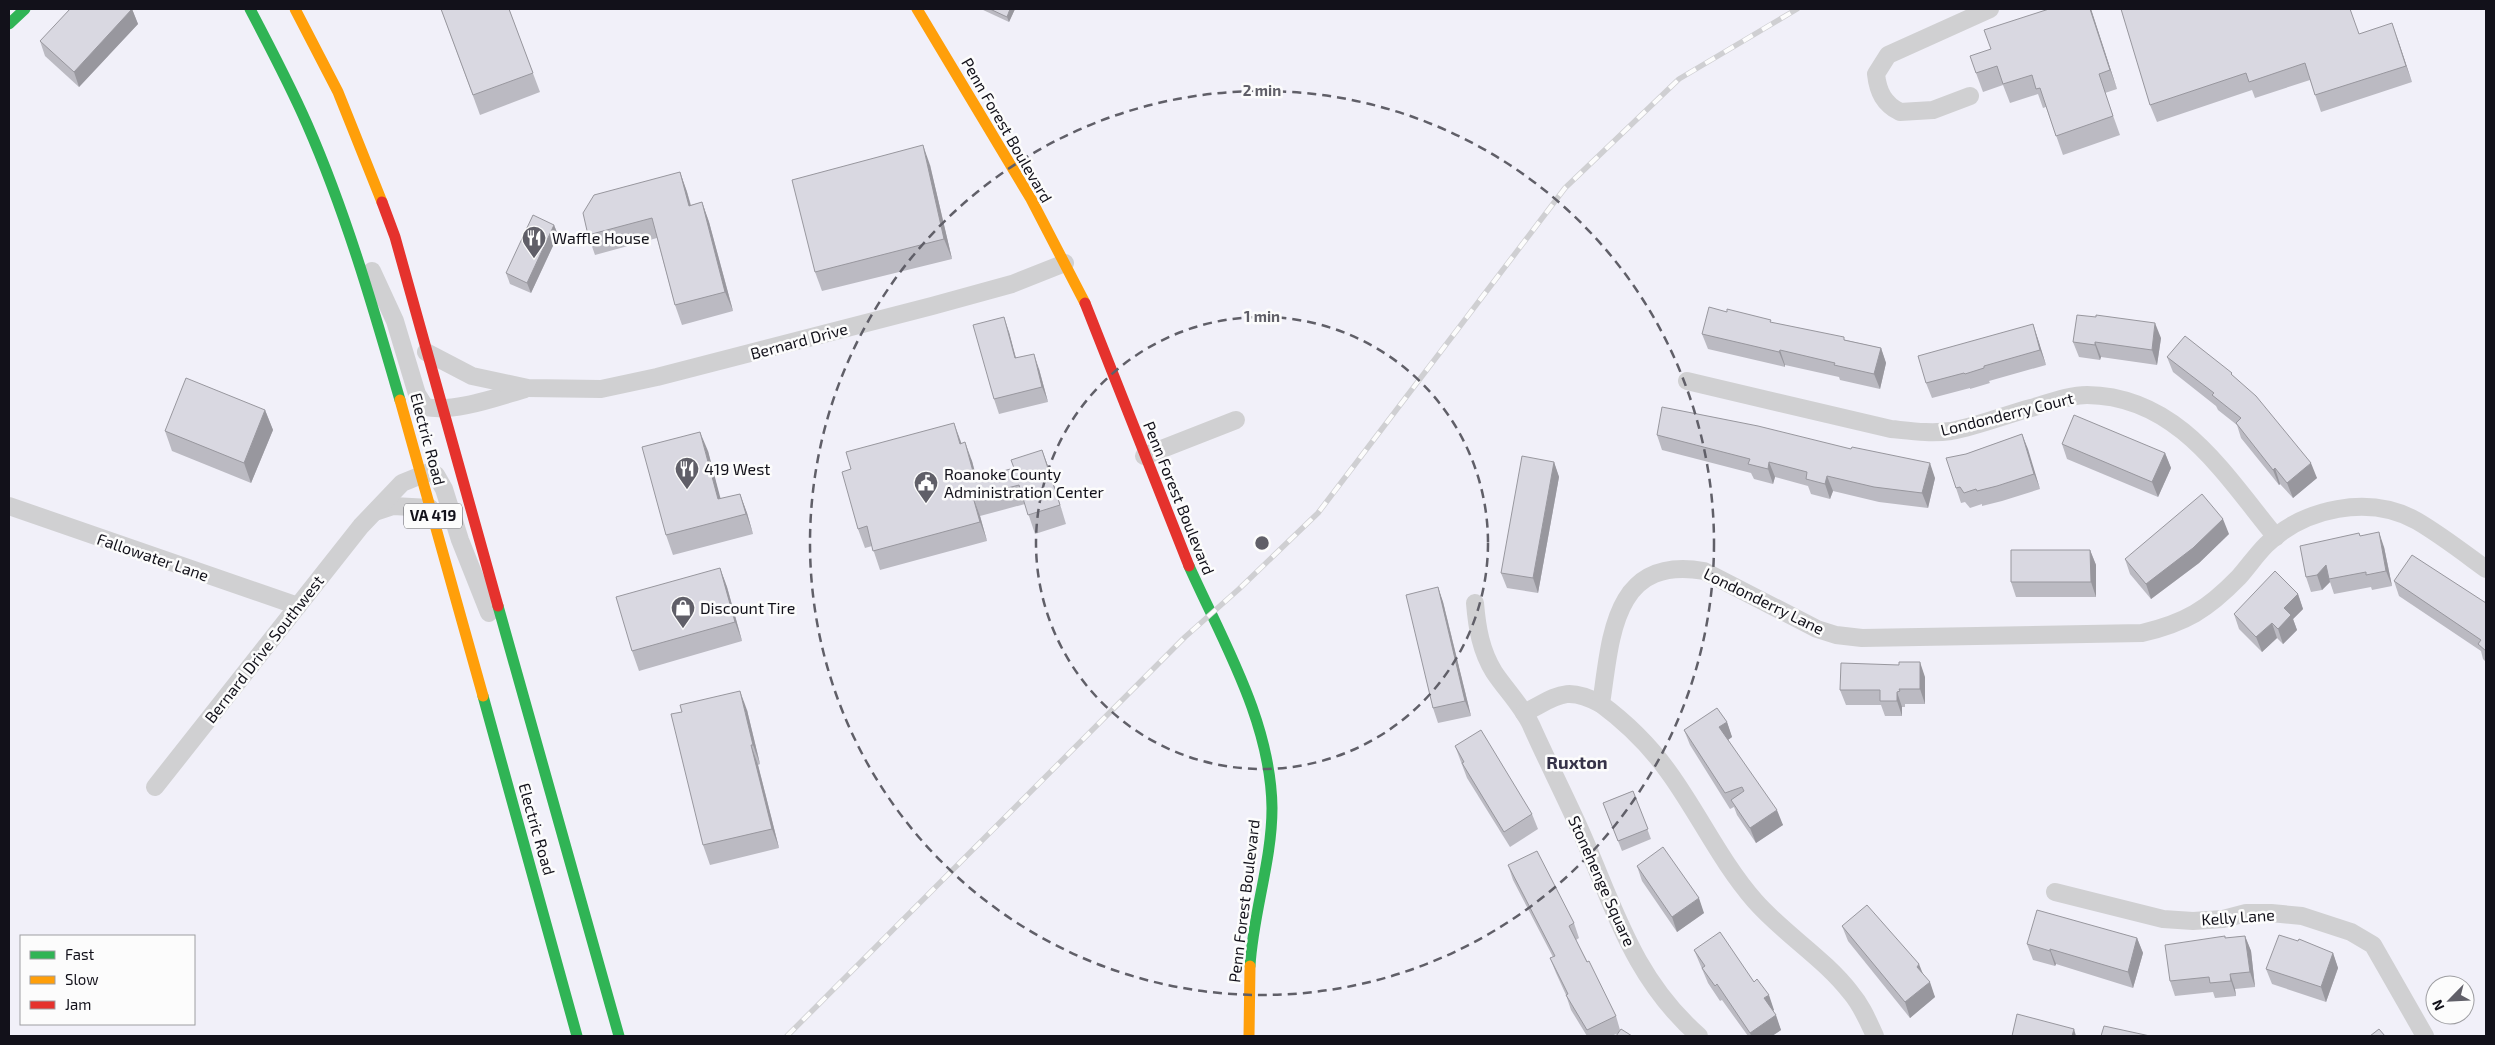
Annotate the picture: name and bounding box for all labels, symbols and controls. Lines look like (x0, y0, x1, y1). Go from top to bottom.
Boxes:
street label: Penn Forest Boulevard (958, 54, 1057, 206)
text: 2 min (1243, 81, 1281, 99)
restaurant icon: Waffle House (521, 225, 547, 259)
place label: Waffle House (552, 228, 650, 247)
text: 1 min (1244, 307, 1280, 325)
street label: Bernard Drive (748, 318, 850, 363)
street label: Londonderry Court (1938, 388, 2075, 439)
street label: Electric Road (407, 391, 450, 487)
street label: Penn Forest Boulevard (1140, 418, 1219, 577)
restaurant icon: 419 West (674, 456, 700, 490)
place label: 419 West (704, 459, 770, 478)
place label: Roanoke County Administration Center (944, 464, 1105, 501)
public building icon: Roanoke County Administration Center (913, 470, 939, 504)
road number: VA 419 (404, 504, 462, 528)
street label: Fallowater Lane (95, 529, 211, 585)
centre of rings (1253, 534, 1271, 552)
street label: Londonderry Lane (1701, 563, 1827, 638)
street label: Bernard Drive Southwest (200, 571, 327, 726)
shop icon: Discount Tire (670, 595, 696, 629)
place label: Discount Tire (700, 598, 795, 617)
district label: Ruxton (1546, 751, 1608, 773)
street label: Electric Road (515, 781, 560, 877)
street label: Stonehenge Square (1565, 813, 1640, 949)
street label: Penn Forest Boulevard (1224, 818, 1263, 984)
street label: Kelly Lane (2201, 904, 2275, 929)
legend (20, 935, 195, 1025)
text: Fast (65, 945, 95, 963)
text: Slow (65, 970, 99, 988)
north arrow (2425, 975, 2475, 1025)
text: Jam (65, 995, 91, 1013)
text: N (2428, 997, 2447, 1014)

